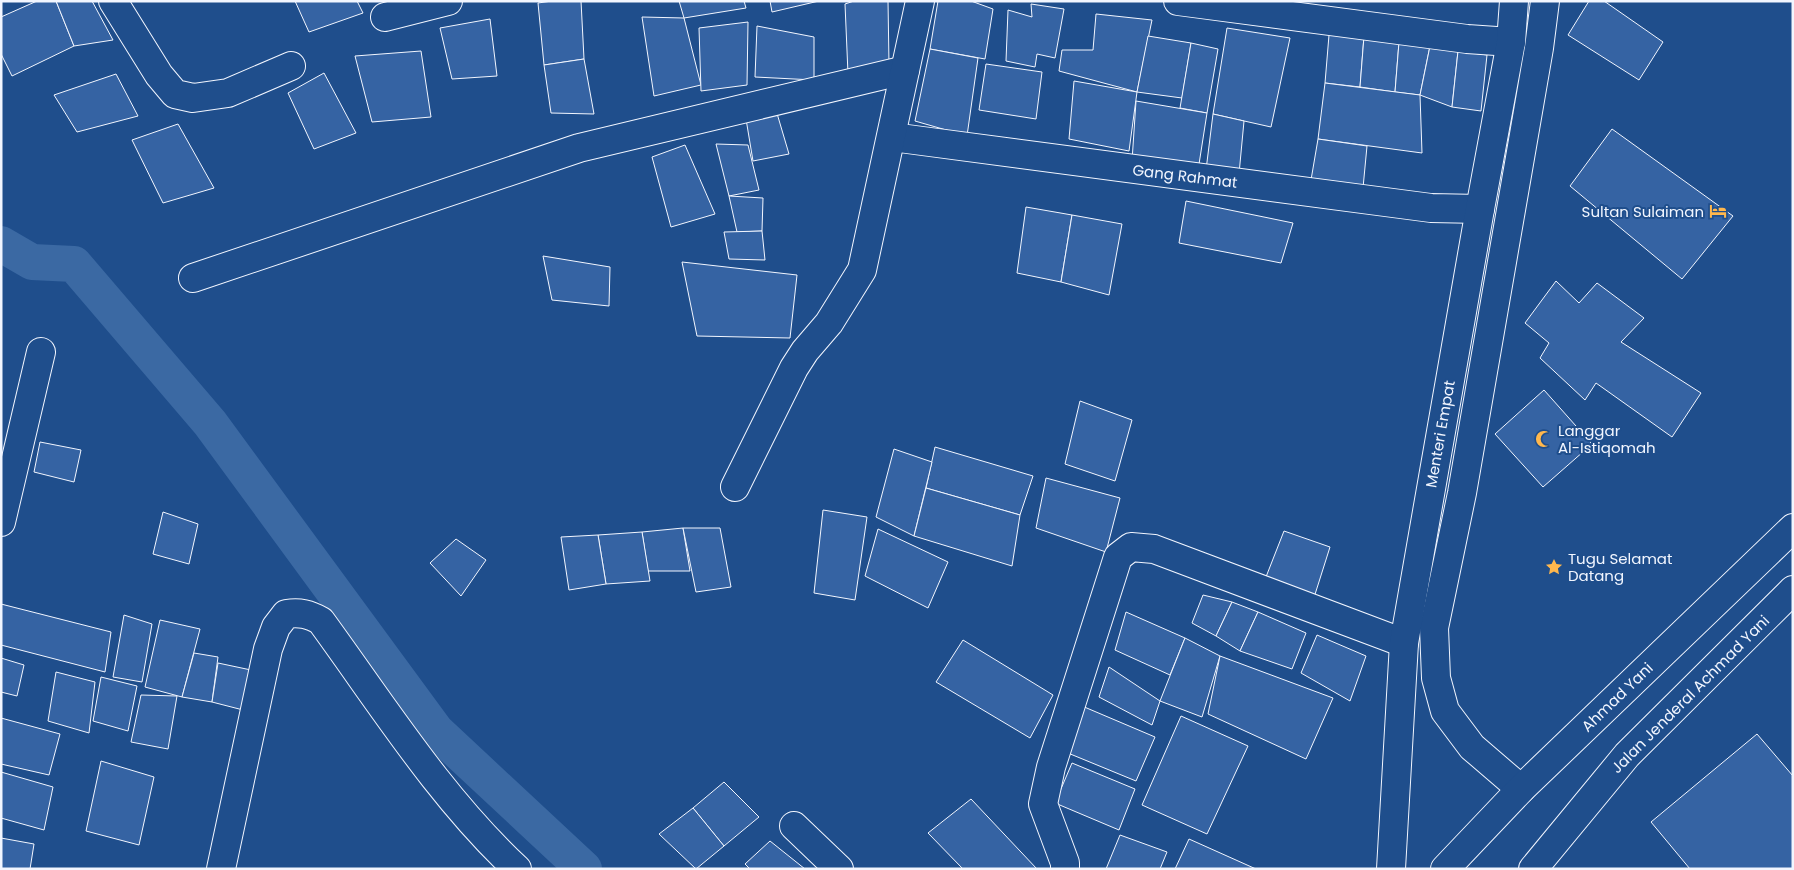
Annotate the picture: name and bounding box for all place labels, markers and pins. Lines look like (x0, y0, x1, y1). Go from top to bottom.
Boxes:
place label: Sultan Sulaiman (1582, 201, 1704, 222)
hotel icon: Sultan Sulaiman (1708, 201, 1728, 221)
place label: Langgar Al-Istiqomah (1558, 420, 1656, 458)
mosque icon: Langgar Al-Istiqomah (1534, 429, 1554, 449)
place label: Tugu Selamat Datang (1568, 548, 1672, 586)
place icon: Tugu Selamat Datang (1544, 557, 1564, 577)

